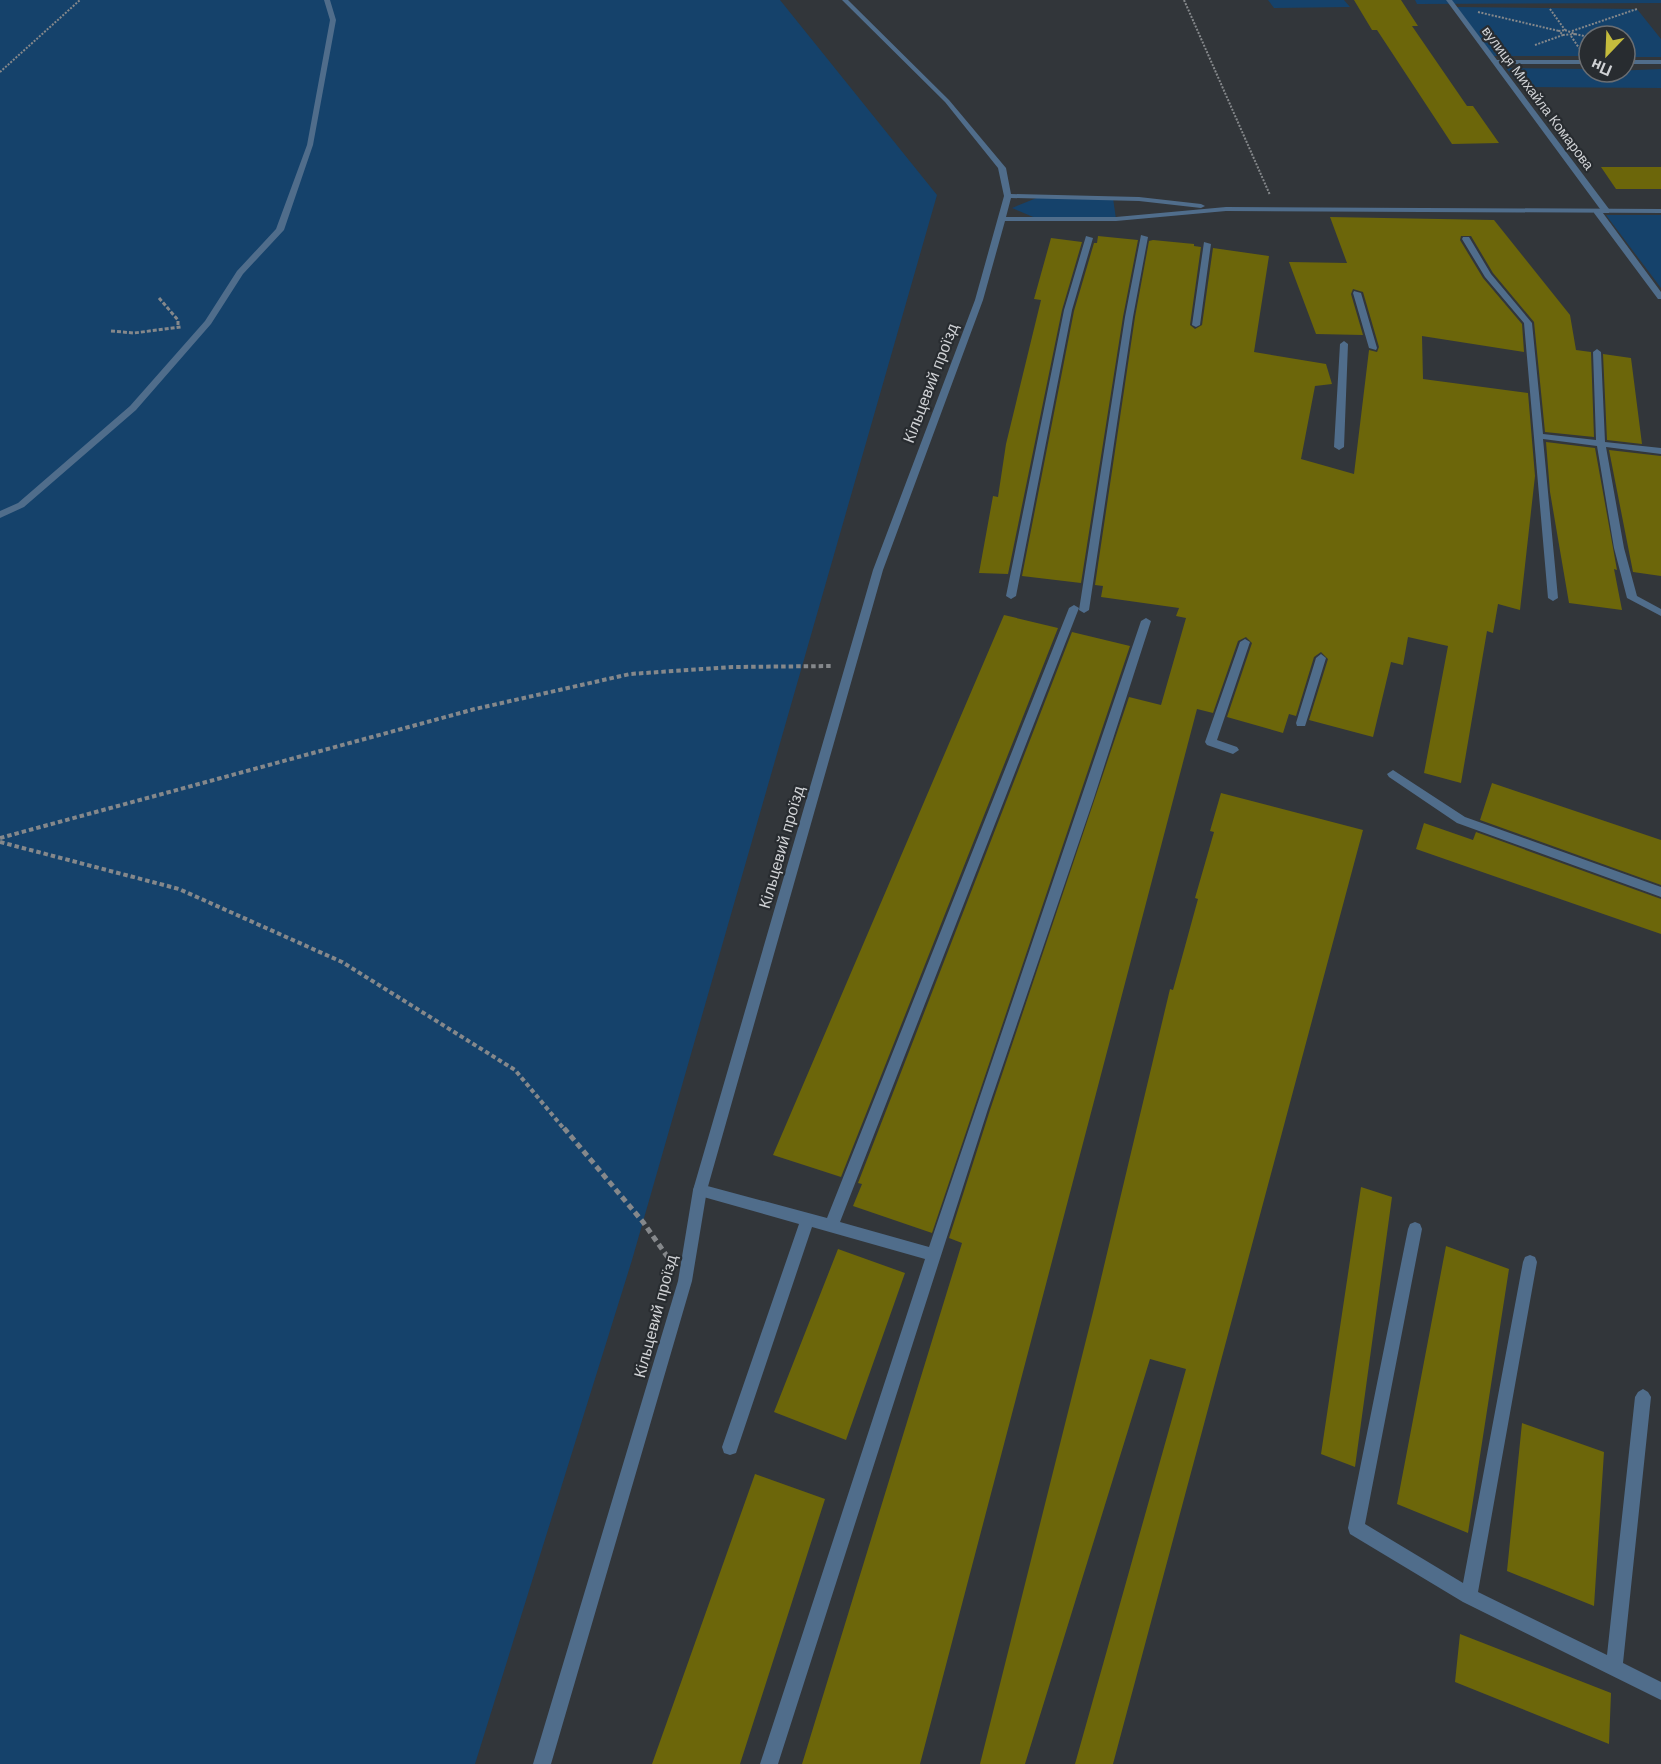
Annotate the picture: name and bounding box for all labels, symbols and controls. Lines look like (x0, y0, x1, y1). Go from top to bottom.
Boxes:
street label: вулиця Михайла Комарова (1479, 23, 1597, 173)
north arrow (1577, 24, 1637, 84)
text: Пн (1588, 55, 1614, 79)
street label: Кільцевий проїзд (900, 320, 961, 445)
street label: Кільцевий проїзд (756, 783, 807, 910)
street label: Кільцевий проїзд (631, 1252, 680, 1379)

